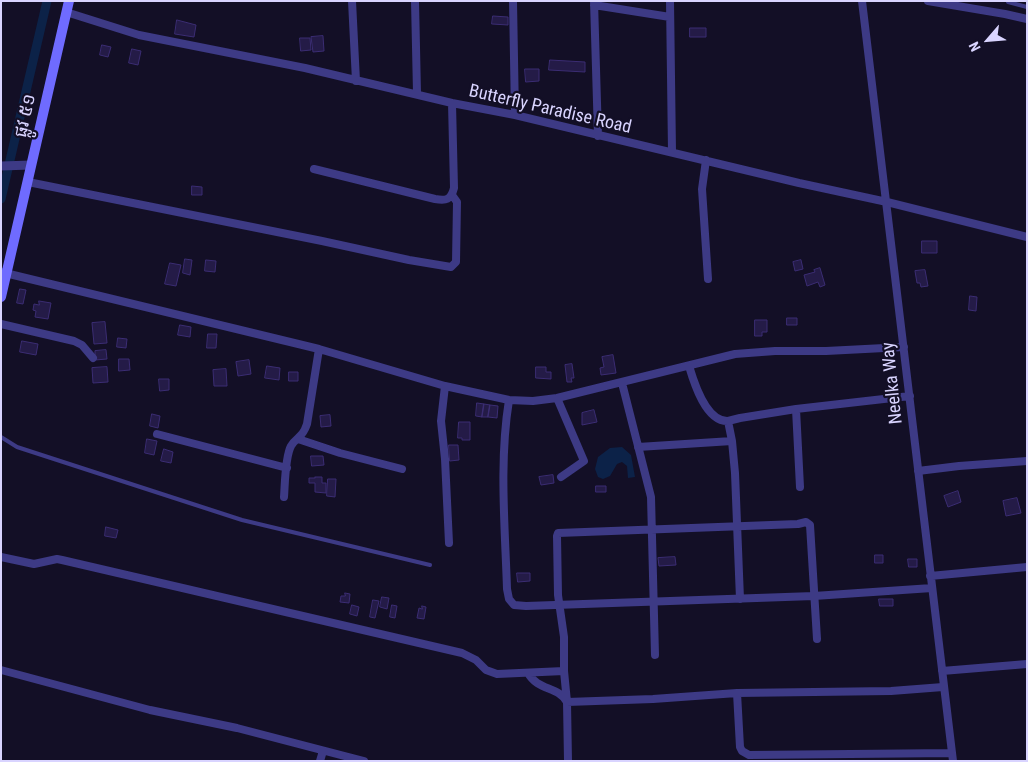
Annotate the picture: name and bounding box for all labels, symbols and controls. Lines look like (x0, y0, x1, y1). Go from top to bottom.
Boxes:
north arrow (963, 15, 1013, 65)
text: N (966, 39, 984, 54)
street label: Butterfly Paradise Road (467, 81, 633, 139)
street label: ផ្លូវ ៥១ (10, 92, 42, 140)
street label: Neelka Way (878, 341, 908, 425)

